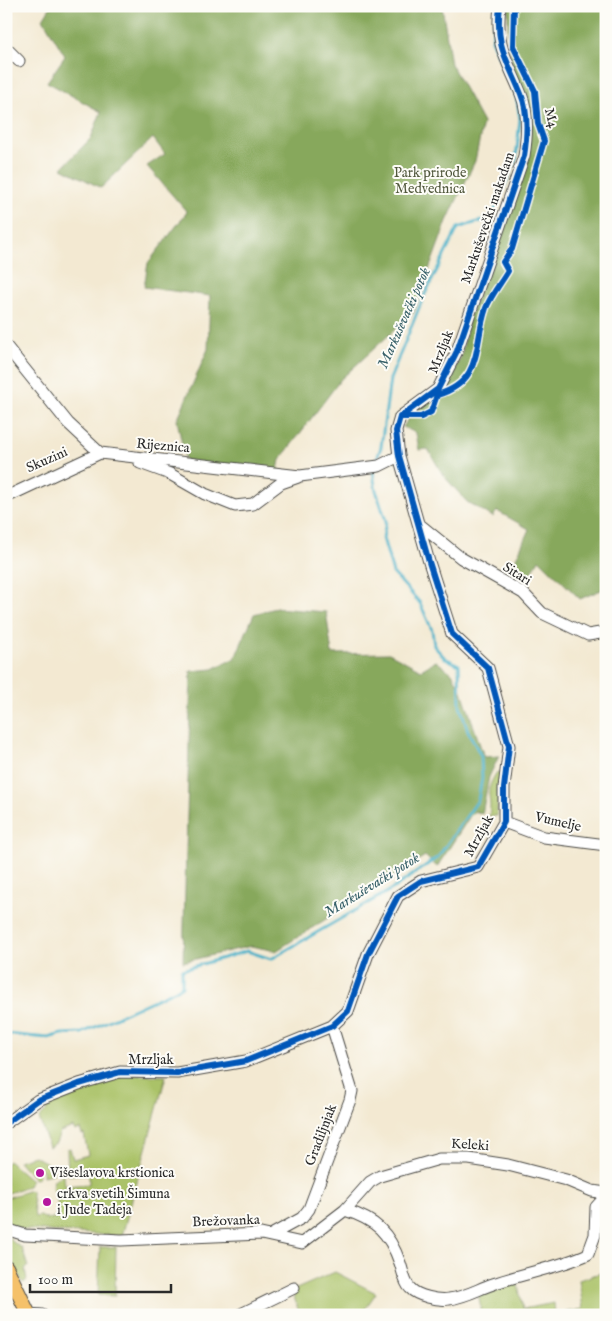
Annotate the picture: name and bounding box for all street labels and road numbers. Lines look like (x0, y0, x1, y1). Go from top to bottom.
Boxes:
street label: M4 (540, 106, 562, 130)
street label: Markuševečki makadam (457, 150, 519, 286)
street label: Mrzljak (424, 327, 458, 376)
street label: Rijeznica (135, 435, 191, 457)
street label: Skuzini (24, 443, 71, 477)
street label: Sitari (499, 558, 535, 590)
street label: Vumelje (532, 808, 583, 836)
street label: Mrzljak (460, 811, 498, 860)
street label: Mrzljak (128, 1051, 174, 1069)
street label: Gradiljnjak (301, 1101, 341, 1169)
street label: Keleki (450, 1135, 490, 1155)
street label: Brežovanka (192, 1211, 261, 1231)

